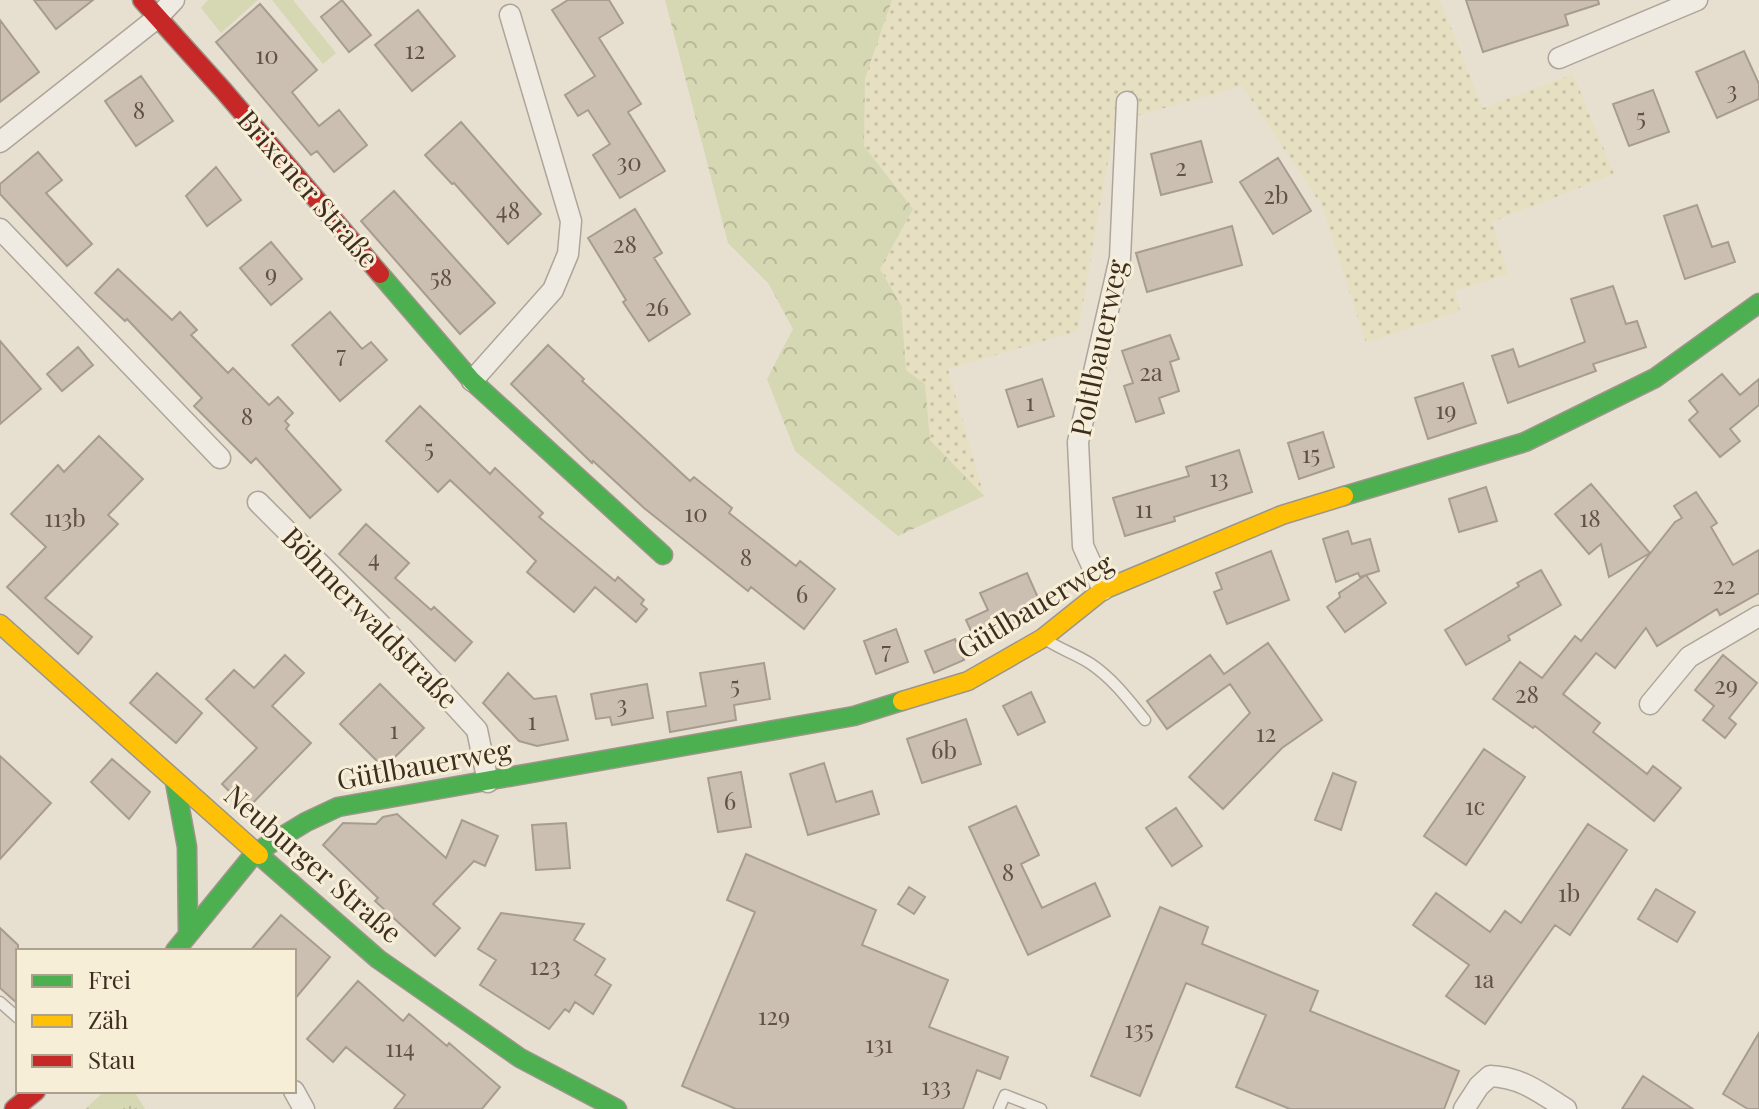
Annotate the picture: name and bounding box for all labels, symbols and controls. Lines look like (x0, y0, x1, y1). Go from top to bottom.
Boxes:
house number: 12 (405, 33, 425, 65)
house number: 10 (255, 38, 279, 70)
house number: 3 (1727, 73, 1737, 105)
house number: 8 (133, 93, 145, 125)
house number: 5 (1636, 100, 1646, 132)
street label: Brixener Straße (230, 101, 388, 275)
house number: 30 (616, 145, 642, 177)
house number: 2 (1175, 150, 1187, 182)
house number: 2b (1263, 178, 1289, 210)
house number: 48 (496, 193, 520, 225)
house number: 28 (613, 227, 637, 259)
house number: 9 (265, 256, 277, 288)
street label: Poltlbauerweg (1061, 256, 1134, 440)
house number: 58 (430, 260, 452, 292)
house number: 26 (645, 290, 669, 322)
house number: 7 (336, 337, 346, 369)
house number: 2a (1139, 355, 1163, 387)
house number: 1 (1026, 385, 1035, 417)
house number: 19 (1435, 393, 1457, 425)
house number: 8 (241, 399, 253, 431)
house number: 5 (424, 431, 434, 463)
house number: 15 (1302, 437, 1320, 469)
house number: 13 (1209, 461, 1229, 493)
house number: 11 (1135, 492, 1153, 524)
house number: 10 (684, 496, 708, 528)
house number: 113b (44, 501, 86, 533)
house number: 18 (1579, 501, 1601, 533)
street label: Böhmerwaldstraße (275, 518, 467, 716)
house number: 8 (740, 540, 752, 572)
house number: 4 (368, 541, 380, 573)
street label: Gütlbauerweg (949, 543, 1120, 666)
house number: 22 (1713, 568, 1736, 600)
house number: 6 (796, 577, 808, 609)
house number: 7 (881, 633, 891, 665)
house number: 5 (730, 668, 740, 700)
house number: 29 (1714, 668, 1738, 700)
house number: 28 (1515, 677, 1539, 709)
house number: 3 (617, 687, 627, 719)
house number: 1 (528, 704, 537, 736)
house number: 1 (390, 713, 399, 745)
house number: 12 (1256, 716, 1276, 748)
street label: Gütlbauerweg (333, 730, 514, 797)
house number: 6b (931, 733, 957, 765)
street label: Neuburger Straße (217, 776, 411, 950)
house number: 6 (724, 784, 736, 816)
house number: 1c (1465, 789, 1485, 821)
house number: 8 (1002, 855, 1014, 887)
house number: 1b (1558, 876, 1580, 908)
legend (16, 949, 296, 1093)
house number: 123 (529, 949, 561, 981)
house number: 1a (1474, 962, 1494, 994)
text: Frei (88, 963, 131, 995)
house number: 129 (758, 999, 790, 1031)
text: Zäh (88, 1003, 128, 1035)
house number: 135 (1124, 1012, 1154, 1044)
house number: 131 (865, 1027, 893, 1059)
house number: 114 (385, 1031, 415, 1063)
text: Stau (88, 1043, 135, 1075)
house number: 133 (921, 1069, 951, 1101)

